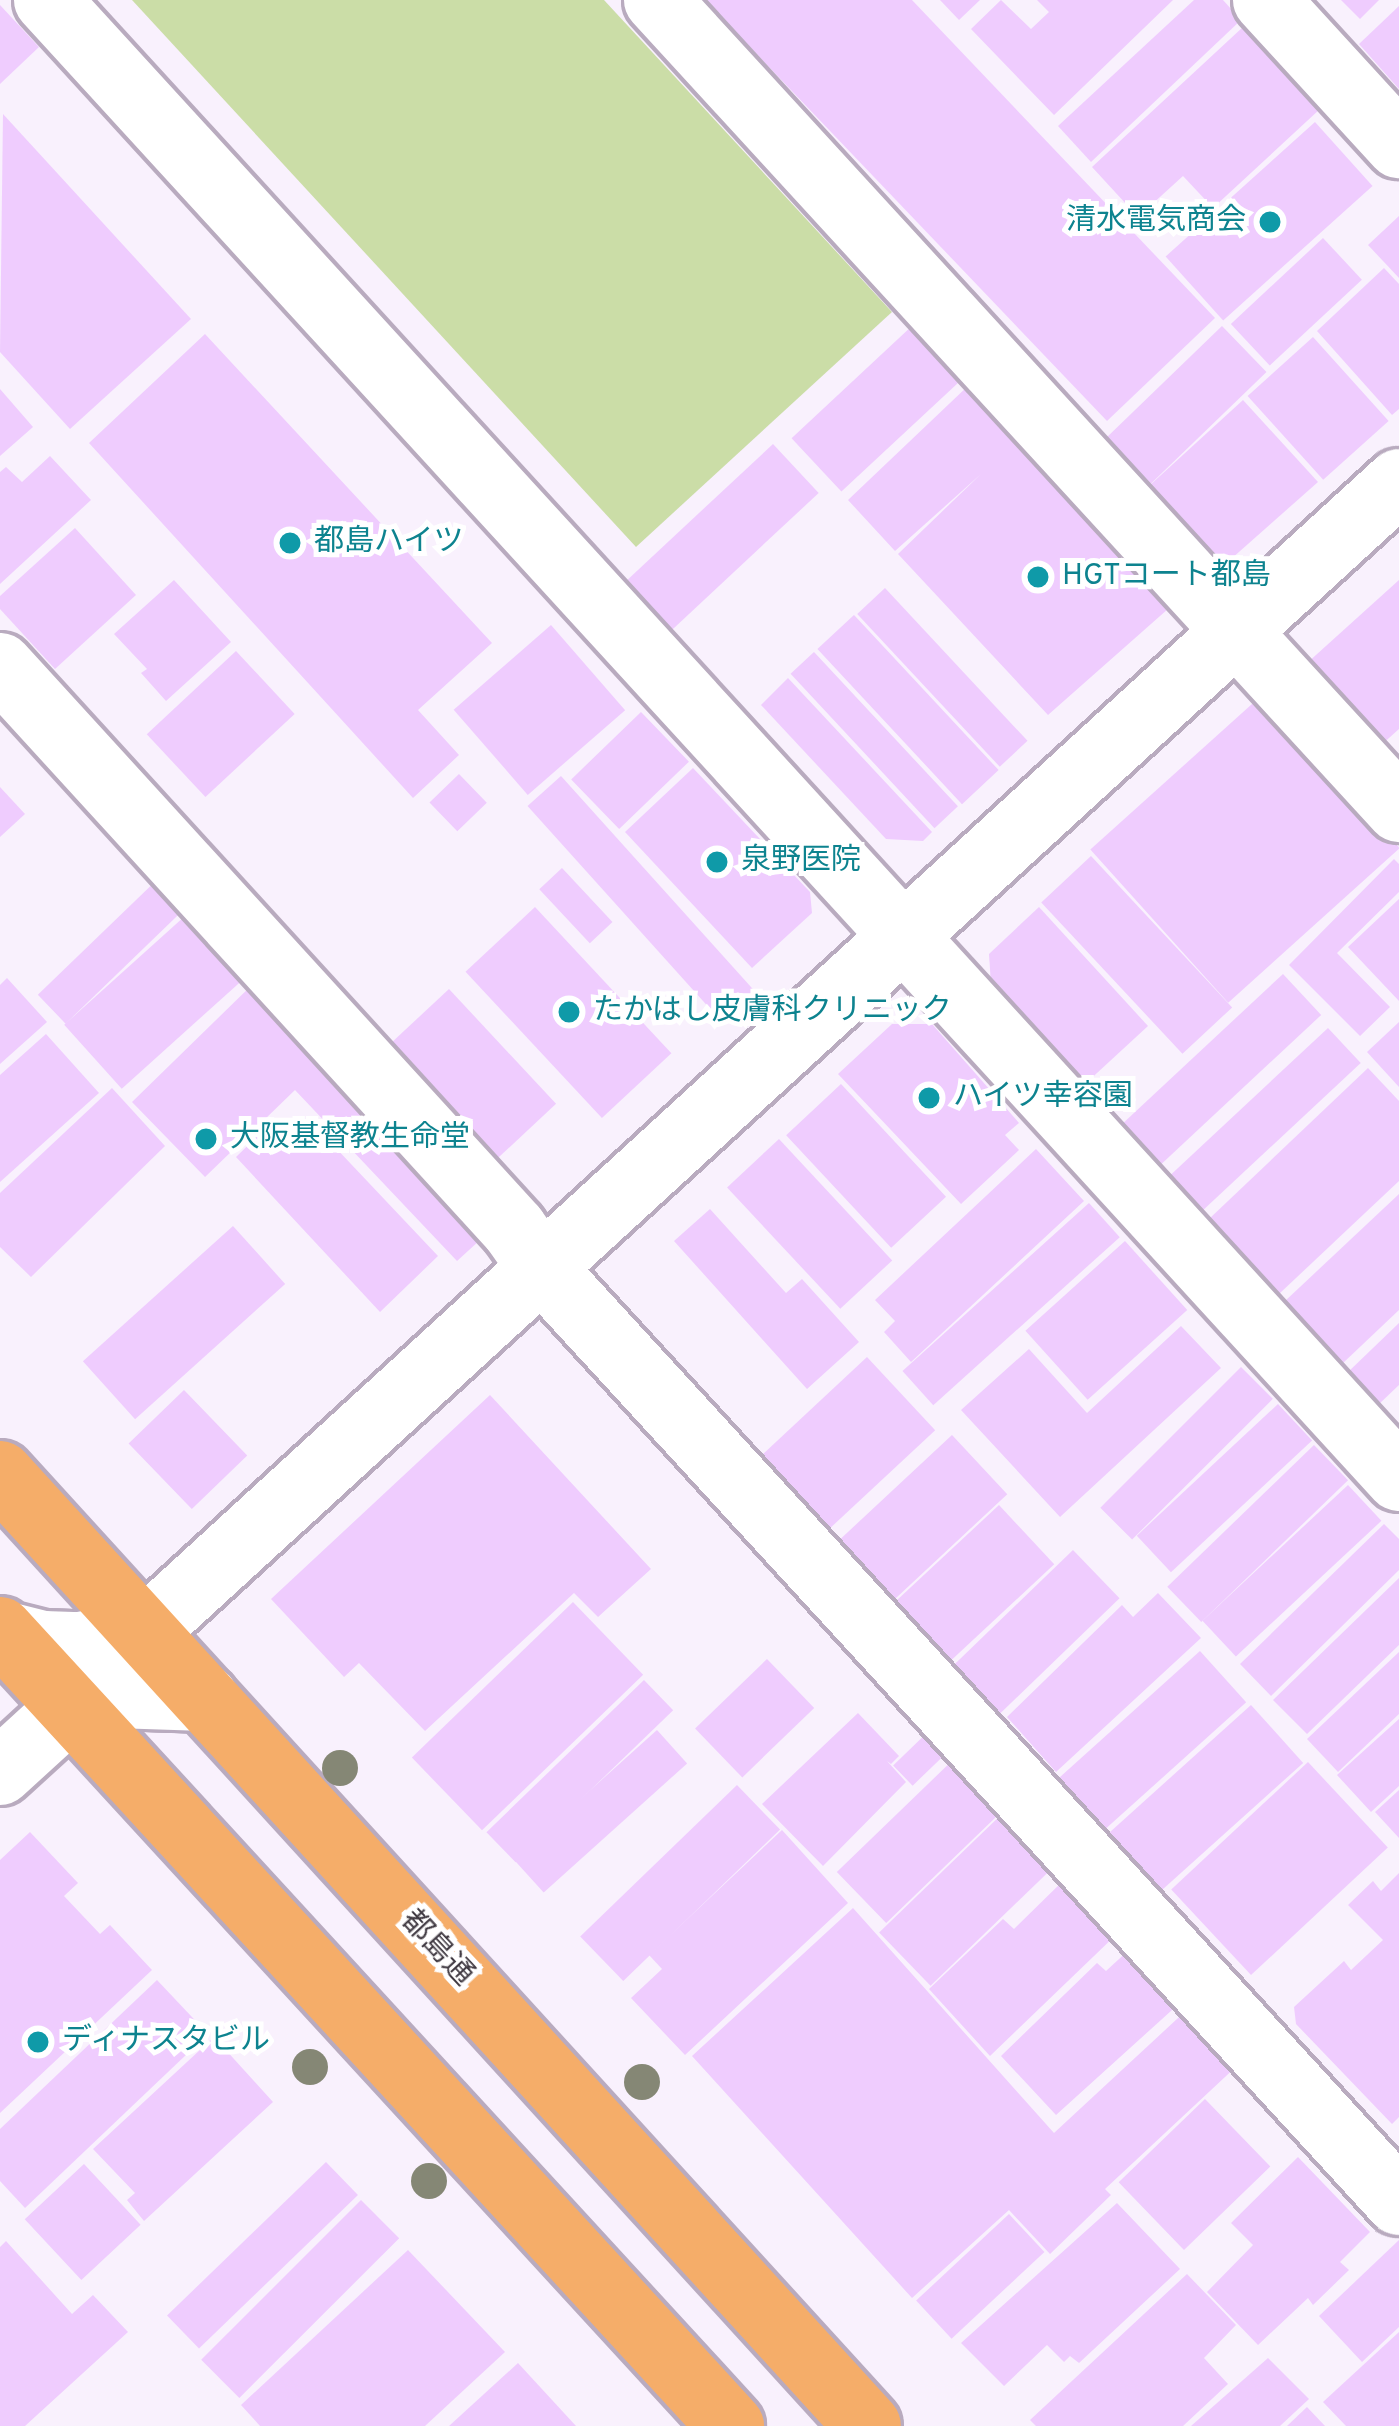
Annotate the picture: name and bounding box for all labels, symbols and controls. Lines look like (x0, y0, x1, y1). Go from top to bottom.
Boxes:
place label: 清水電気商会 (1066, 204, 1246, 240)
marker: 清水電気商会 (1257, 209, 1283, 235)
place label: 都島ハイツ (314, 525, 464, 561)
marker: 都島ハイツ (277, 530, 303, 556)
place label: HGTコート都島 (1062, 559, 1271, 595)
marker: HGTコート都島 (1025, 564, 1051, 590)
place label: 泉野医院 (741, 844, 861, 880)
marker: 泉野医院 (704, 849, 730, 875)
place label: たかはし皮膚科クリニック (593, 994, 953, 1030)
marker: たかはし皮膚科クリニック (556, 999, 582, 1025)
place label: ハイツ幸容園 (953, 1080, 1133, 1116)
marker: ハイツ幸容園 (916, 1085, 942, 1111)
place label: 大阪基督教生命堂 (230, 1121, 470, 1157)
marker: 大阪基督教生命堂 (193, 1126, 219, 1152)
street label: 都島通 (392, 1904, 480, 1994)
place label: ディナスタビル (62, 2024, 272, 2060)
marker: ディナスタビル (25, 2029, 51, 2055)

